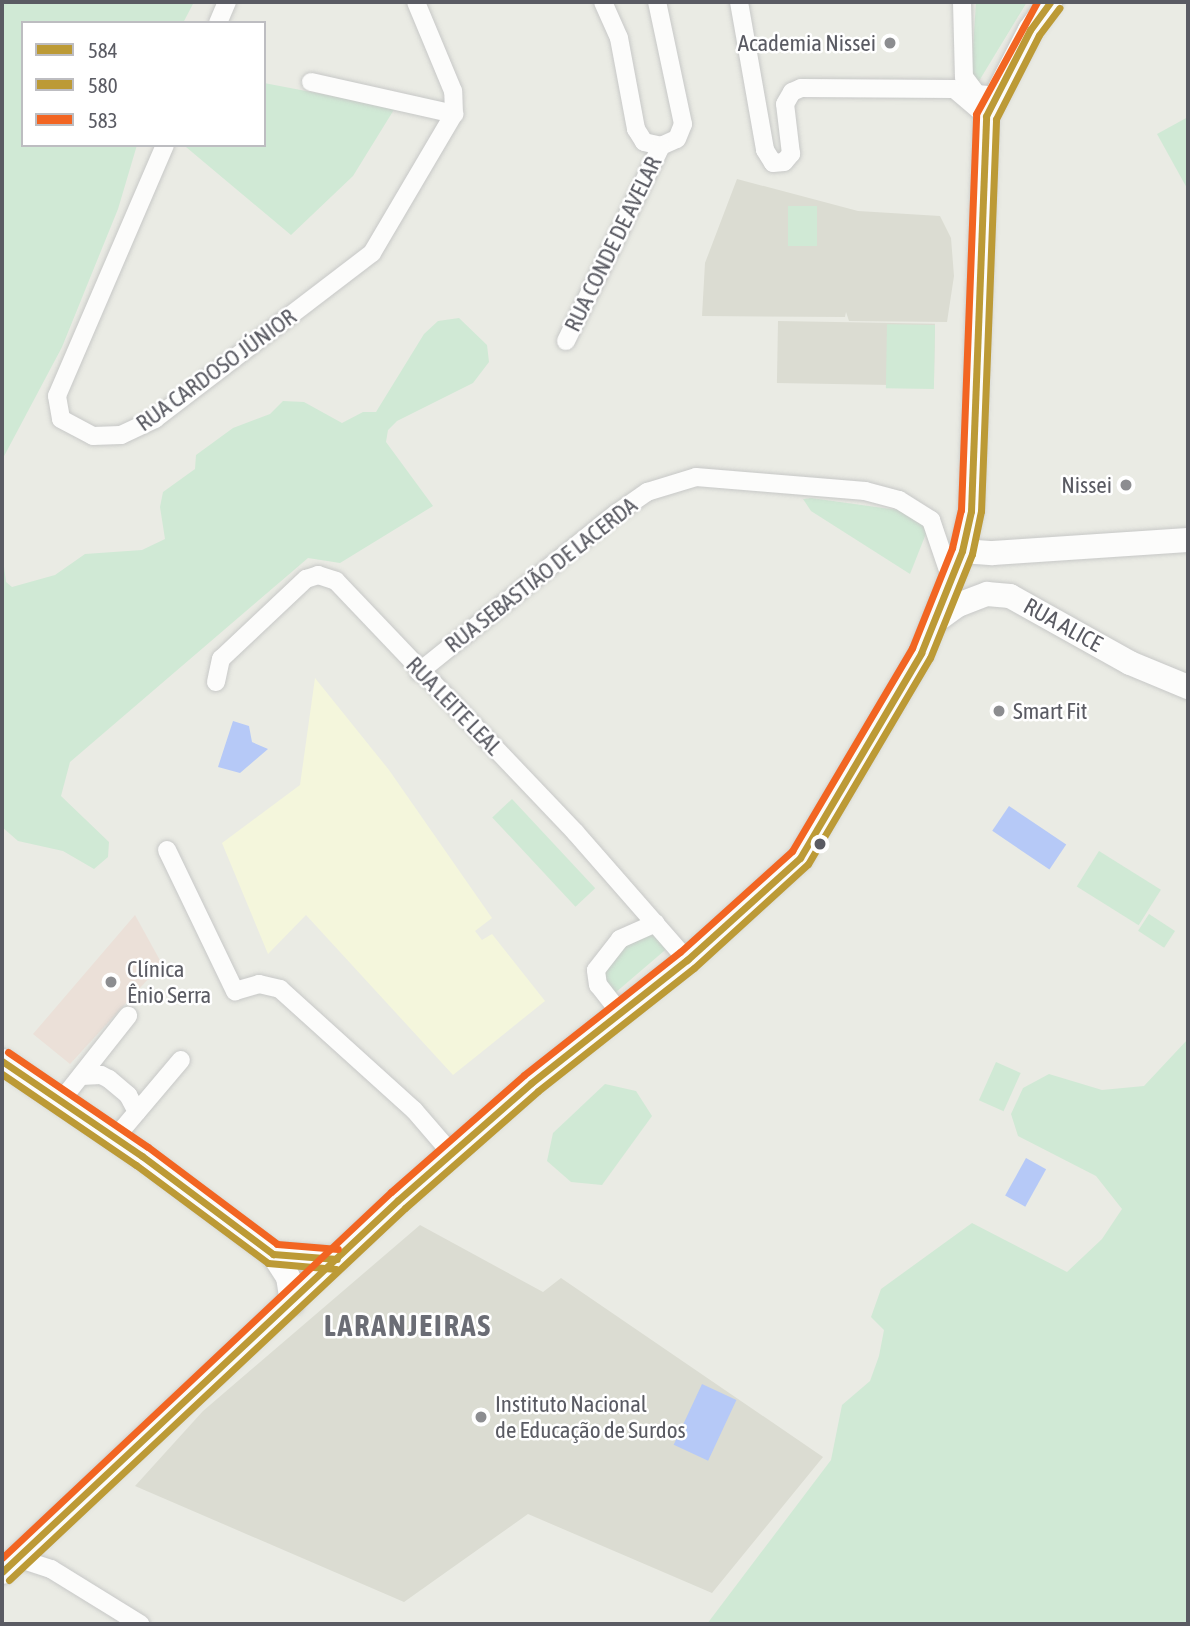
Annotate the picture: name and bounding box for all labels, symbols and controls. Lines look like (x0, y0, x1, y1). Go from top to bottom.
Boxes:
legend (21, 21, 266, 147)
place label: Academia Nissei (738, 29, 876, 57)
marker: Academia Nissei (882, 35, 898, 51)
text: 584 (88, 38, 118, 62)
text: 580 (88, 73, 118, 97)
text: 583 (88, 108, 118, 132)
street label: RUA CONDE DE AVELAR (559, 152, 667, 336)
street label: RUA CARDOSO JÚNIOR (131, 303, 301, 437)
place label: Nissei (1061, 471, 1112, 499)
marker: Nissei (1118, 477, 1134, 493)
street label: RUA SEBASTIÃO DE LACERDA (439, 491, 643, 659)
street label: RUA ALICE (1019, 592, 1107, 658)
street label: RUA LEITE LEAL (400, 651, 508, 761)
place label: Smart Fit (1013, 697, 1087, 725)
marker: Smart Fit (991, 703, 1007, 719)
unlabelled marker (813, 837, 827, 851)
place label: Clínica Ênio Serra (127, 955, 211, 1009)
marker: Clínica Ênio Serra (101, 972, 121, 992)
district label: LARANJEIRAS (325, 1307, 491, 1343)
place label: Instituto Nacional de Educação de Surdos (495, 1390, 686, 1444)
marker: Instituto Nacional de Educação de Surdos (473, 1409, 489, 1425)

